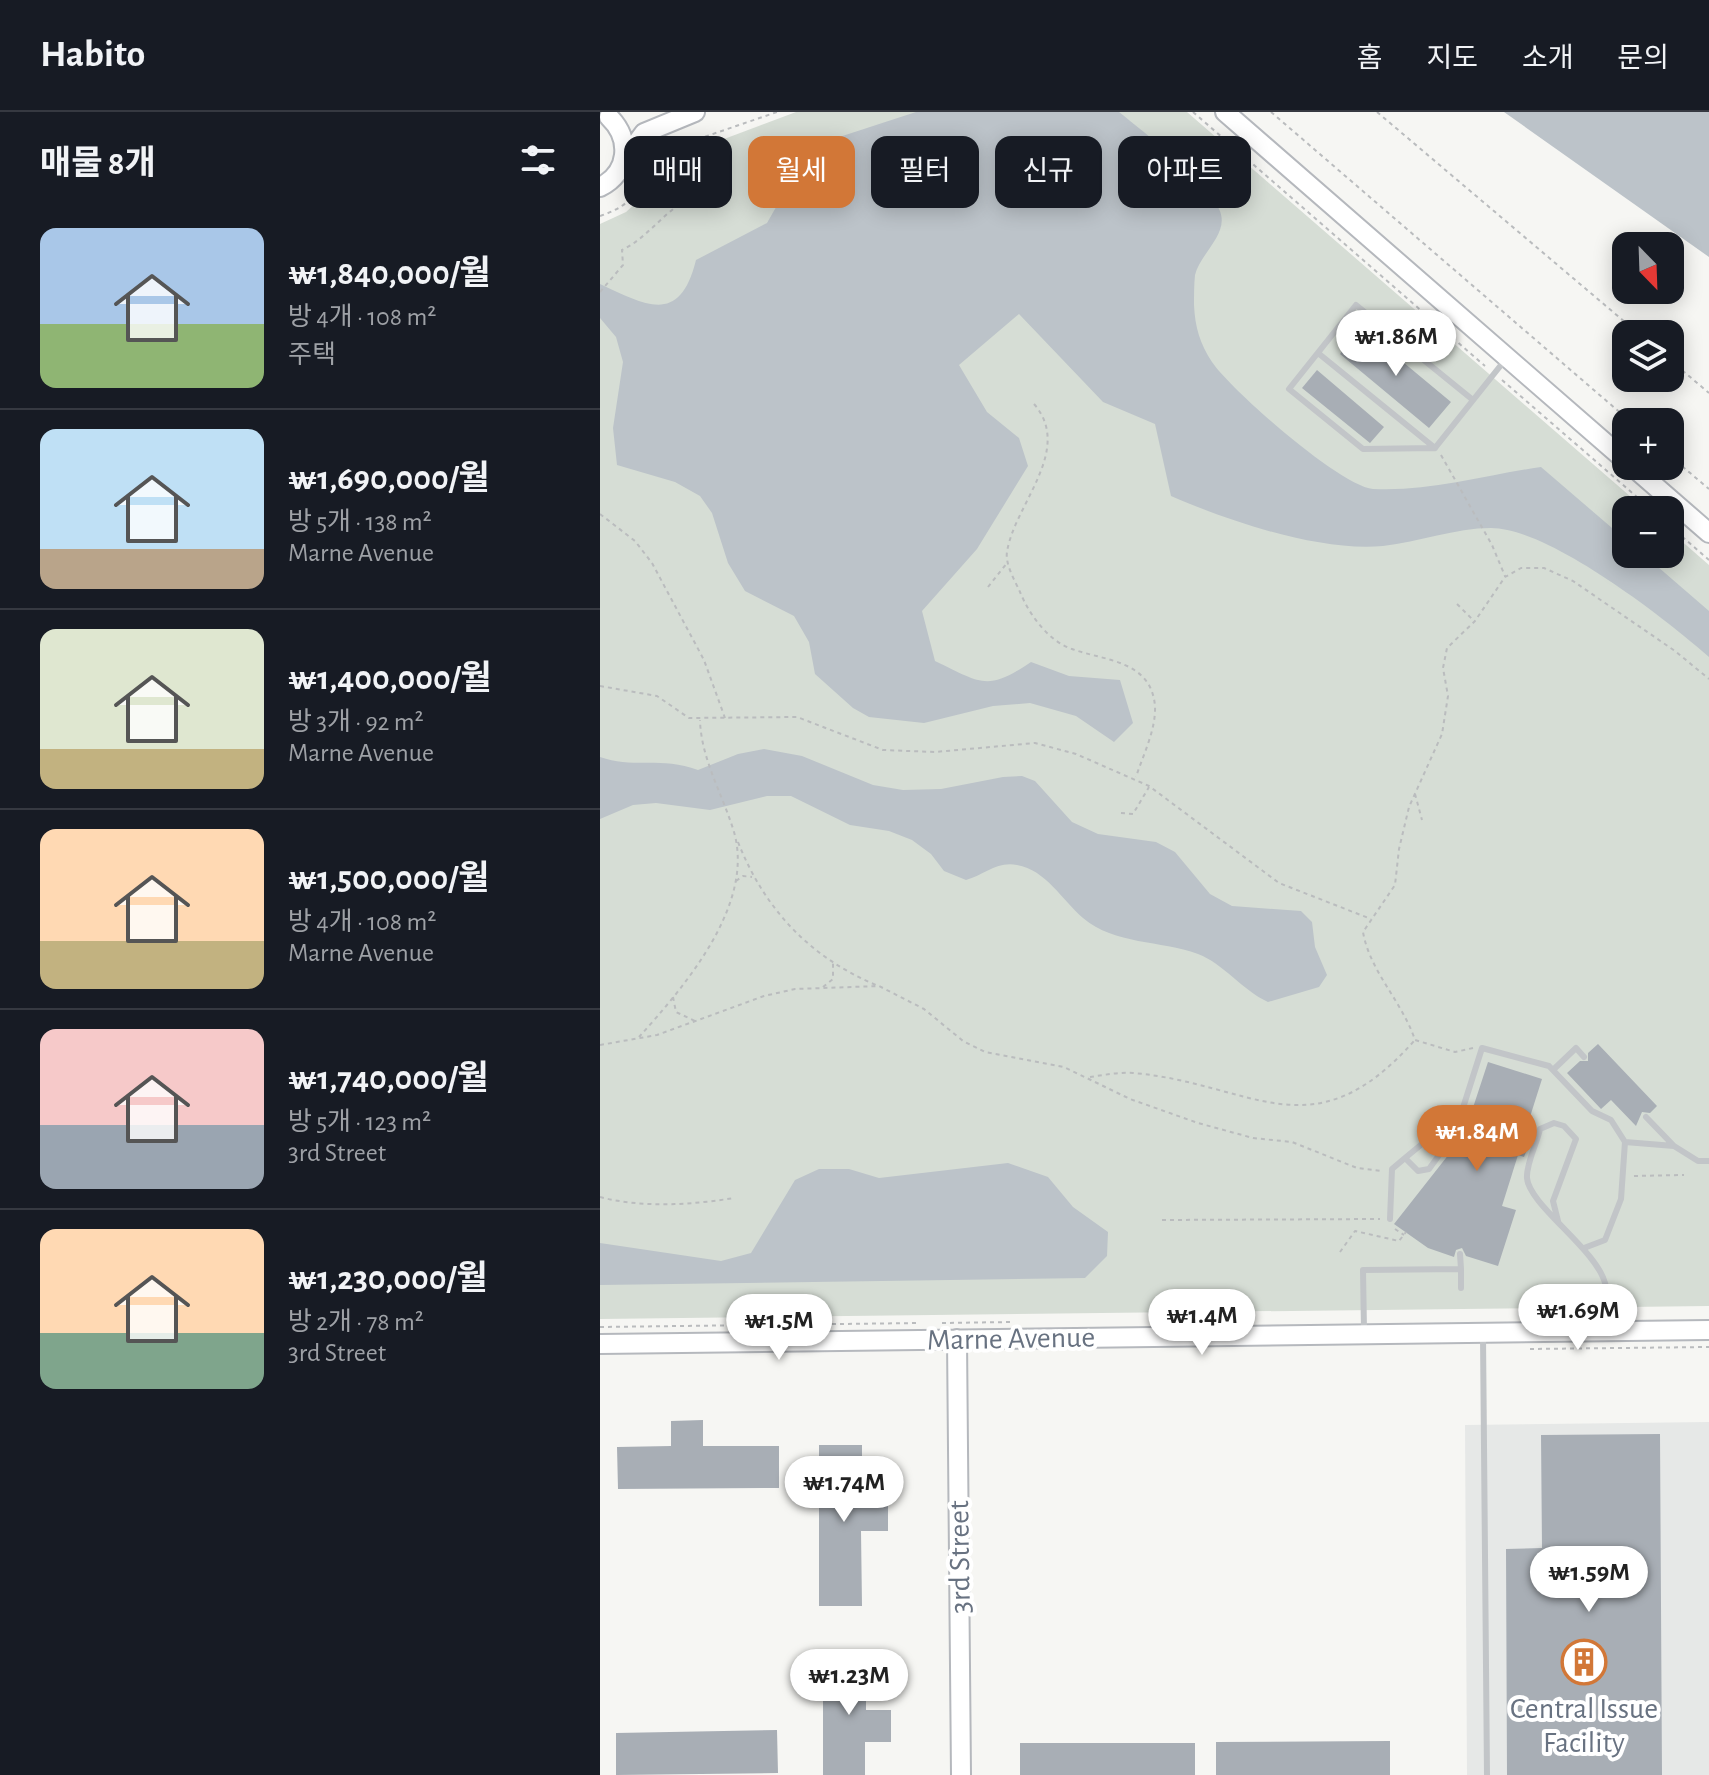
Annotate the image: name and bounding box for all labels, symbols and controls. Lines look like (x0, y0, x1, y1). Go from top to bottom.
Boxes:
text: Habito (40, 36, 145, 74)
text: 홈 (1357, 45, 1382, 73)
text: 지도 (1426, 45, 1478, 73)
text: 소개 (1522, 45, 1573, 73)
text: 문의 (1617, 45, 1669, 73)
chip: 매매 (624, 136, 732, 208)
chip: 월세 (748, 136, 855, 208)
chip: 필터 (871, 136, 979, 208)
chip: 신규 (995, 136, 1102, 208)
chip: 아파트 (1118, 136, 1251, 208)
icon: filters (516, 138, 560, 182)
text: 매물 8개 (40, 147, 156, 181)
north arrow (1612, 232, 1684, 304)
map controls (1612, 232, 1684, 568)
text: ₩1,840,000/월 (288, 257, 491, 291)
icon: home (104, 260, 200, 356)
text: 방 4개 · 108 m² (288, 304, 436, 330)
pin: ₩1.86M (1331, 310, 1461, 378)
button: layers (1612, 320, 1684, 392)
text: ₩1.86M (1354, 323, 1438, 349)
text: 주택 (288, 342, 336, 368)
button: + (1612, 408, 1684, 480)
icon: home (104, 461, 200, 557)
text: ₩1,690,000/월 (288, 462, 490, 496)
button: − (1612, 496, 1684, 568)
text: 방 5개 · 138 m² (288, 509, 432, 535)
text: Marne Avenue (288, 540, 434, 566)
icon: home (104, 661, 200, 757)
text: ₩1,400,000/월 (288, 662, 492, 696)
text: 방 3개 · 92 m² (288, 709, 424, 735)
text: Marne Avenue (288, 740, 434, 766)
icon: home (104, 861, 200, 957)
text: ₩1,500,000/월 (288, 862, 489, 896)
text: 방 4개 · 108 m² (288, 909, 436, 935)
text: Marne Avenue (288, 940, 434, 966)
icon: home (104, 1061, 200, 1157)
text: ₩1,740,000/월 (288, 1062, 489, 1096)
pin: ₩1.84M (1412, 1105, 1542, 1173)
text: 방 5개 · 123 m² (288, 1109, 431, 1135)
text: ₩1.84M (1435, 1118, 1519, 1144)
text: 3rd Street (288, 1140, 386, 1166)
icon: home (104, 1261, 200, 1357)
text: ₩1,230,000/월 (288, 1262, 487, 1296)
pin: ₩1.69M (1513, 1284, 1643, 1352)
pin: ₩1.4M (1146, 1289, 1258, 1357)
pin: ₩1.5M (723, 1294, 835, 1362)
text: ₩1.69M (1536, 1297, 1620, 1323)
text: ₩1.4M (1166, 1302, 1238, 1328)
text: ₩1.5M (744, 1307, 814, 1333)
text: 방 2개 · 78 m² (288, 1309, 424, 1335)
street label: Marne Avenue (927, 1323, 1095, 1355)
text: 3rd Street (288, 1340, 386, 1366)
pin: ₩1.74M (779, 1456, 909, 1524)
text: ₩1.74M (803, 1469, 885, 1495)
street label: 3rd Street (944, 1500, 976, 1614)
pin: ₩1.59M (1524, 1546, 1654, 1614)
text: ₩1.59M (1548, 1559, 1630, 1585)
building icon: Central Issue Facility (1560, 1638, 1608, 1686)
pin: ₩1.23M (784, 1649, 914, 1717)
text: ₩1.23M (808, 1662, 890, 1688)
place label: Central Issue Facility (1510, 1694, 1658, 1758)

